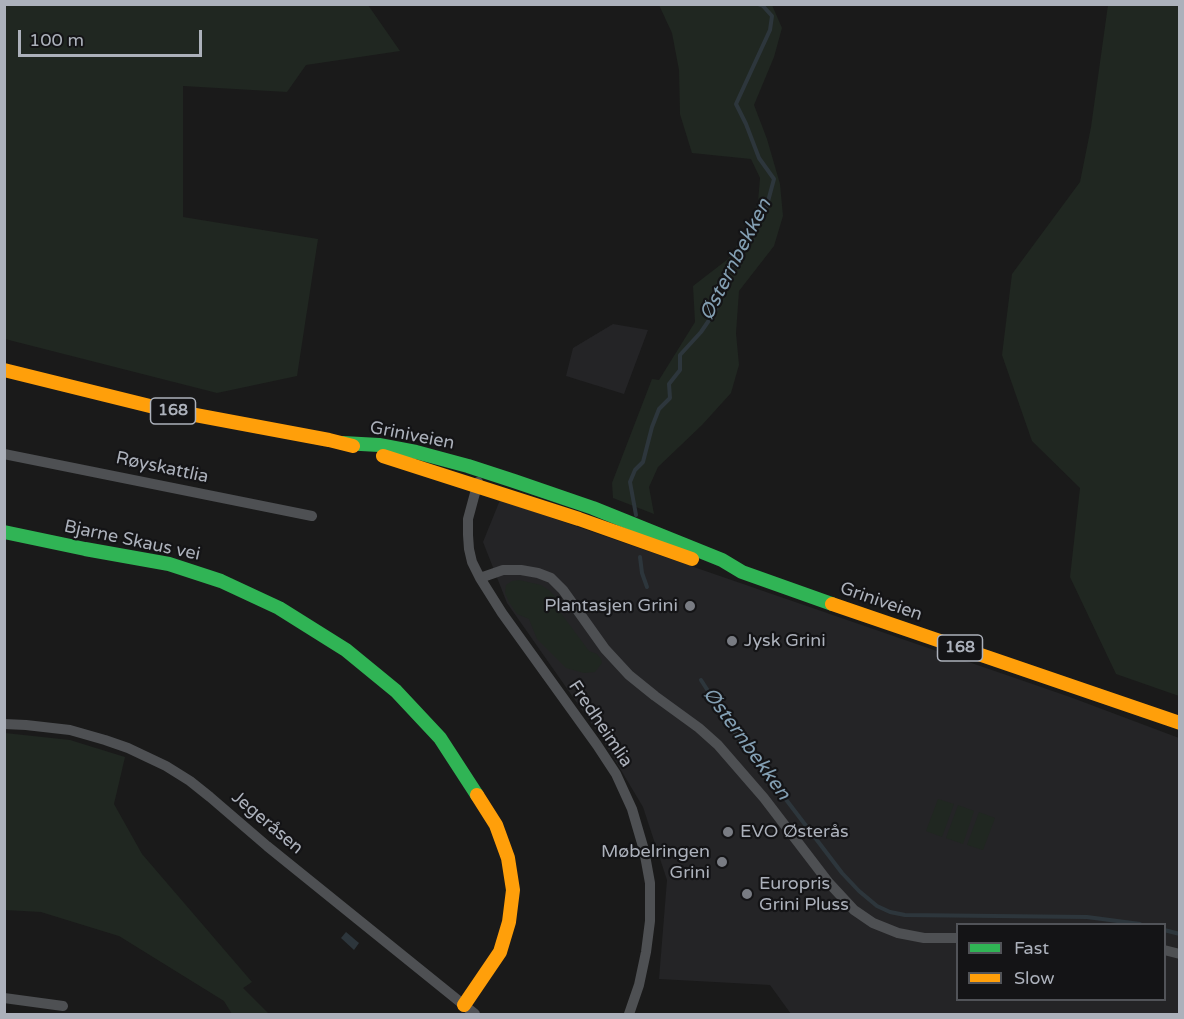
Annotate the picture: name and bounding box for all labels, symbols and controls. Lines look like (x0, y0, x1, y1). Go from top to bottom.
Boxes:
scale bar (21, 18, 206, 56)
text: 100 m (29, 29, 84, 51)
water label: Østernbekken (695, 195, 777, 325)
road number: 168 (150, 398, 195, 424)
street label: Griniveien (368, 417, 456, 455)
street label: Røyskattlia (114, 448, 210, 488)
street label: Bjarne Skaus vei (62, 516, 202, 566)
street label: Griniveien (837, 578, 925, 626)
place label: Plantasjen Grini (544, 595, 678, 617)
marker: Plantasjen Grini (683, 599, 697, 613)
place label: Jysk Grini (744, 630, 826, 652)
marker: Jysk Grini (725, 634, 739, 648)
road number: 168 (938, 635, 982, 661)
street label: Fredheimlia (563, 677, 637, 771)
water label: Østernbekken (697, 683, 795, 805)
street label: Jegeråsen (227, 787, 307, 859)
place label: EVO Østerås (740, 821, 849, 843)
marker: EVO Østerås (721, 825, 735, 839)
place label: Møbelringen Grini (601, 841, 710, 884)
marker: Møbelringen Grini (715, 855, 729, 869)
place label: Europris Grini Pluss (759, 873, 849, 916)
marker: Europris Grini Pluss (740, 887, 754, 901)
legend (956, 923, 1166, 1001)
text: Fast (1014, 937, 1049, 959)
text: Slow (1014, 967, 1055, 989)

